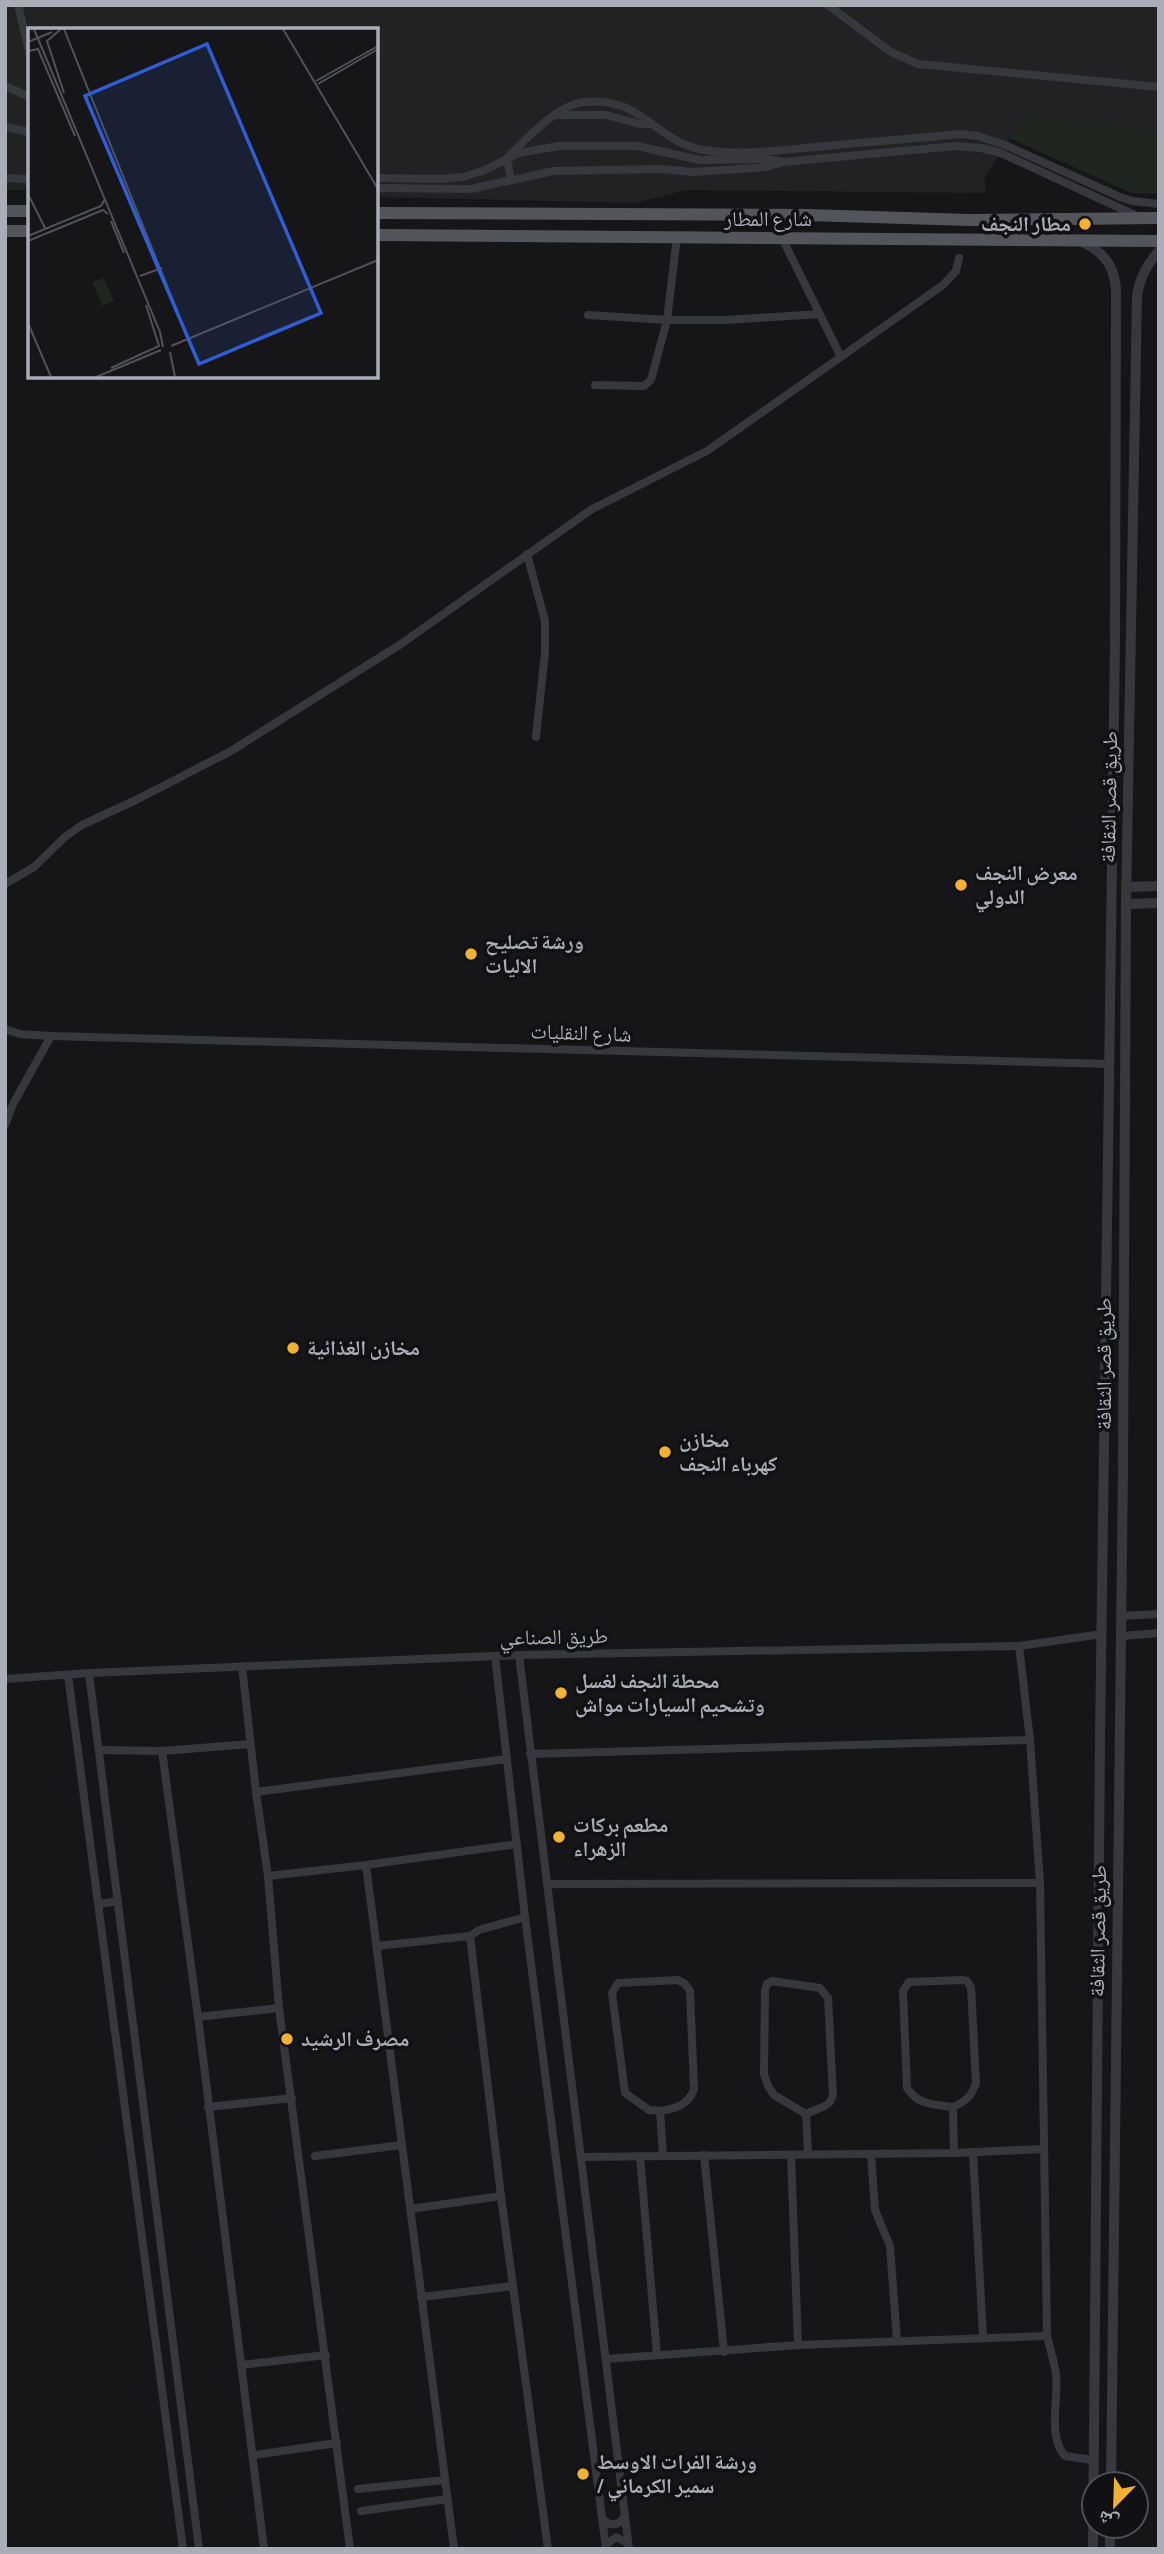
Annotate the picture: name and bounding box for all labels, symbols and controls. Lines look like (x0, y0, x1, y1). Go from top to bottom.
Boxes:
inset map (28, 28, 378, 378)
street label: شارع المطار (723, 207, 812, 232)
place label: مطار النجف (981, 212, 1071, 237)
marker: مطار النجف (1077, 216, 1093, 232)
street label: طريق قصر الثقافة (1096, 731, 1123, 863)
place label: معرض النجف الدولي (975, 861, 1078, 913)
marker: معرض النجف الدولي (953, 877, 969, 893)
place label: ورشة تصليح الاليات (485, 930, 584, 979)
marker: ورشة تصليح الاليات (463, 946, 479, 962)
street label: شارع النقليات (530, 1019, 632, 1048)
street label: طريق قصر الثقافة (1092, 1298, 1117, 1430)
place label: مخازن الغذائية (307, 1336, 420, 1361)
marker: مخازن الغذائية (285, 1340, 301, 1356)
place label: مخازن كهرباء النجف (679, 1428, 777, 1477)
marker: مخازن كهرباء النجف (657, 1444, 673, 1460)
street label: طريق الصناعي (499, 1624, 609, 1654)
place label: محطة النجف لغسل وتشحيم السيارات مواش (575, 1669, 765, 1719)
marker: محطة النجف لغسل وتشحيم السيارات مواش (553, 1685, 569, 1701)
place label: مطعم بركات الزهراء (573, 1813, 668, 1862)
marker: مطعم بركات الزهراء (551, 1829, 567, 1845)
street label: طريق قصر الثقافة (1085, 1865, 1112, 1997)
place label: مصرف الرشيد (301, 2027, 409, 2052)
marker: مصرف الرشيد (279, 2031, 295, 2047)
place label: ورشة الفرات الاوسط / سمير الكرماني (597, 2450, 757, 2502)
marker: ورشة الفرات الاوسط / سمير الكرماني (575, 2466, 591, 2482)
north arrow (1080, 2470, 1150, 2540)
text: ش (1095, 2505, 1123, 2534)

